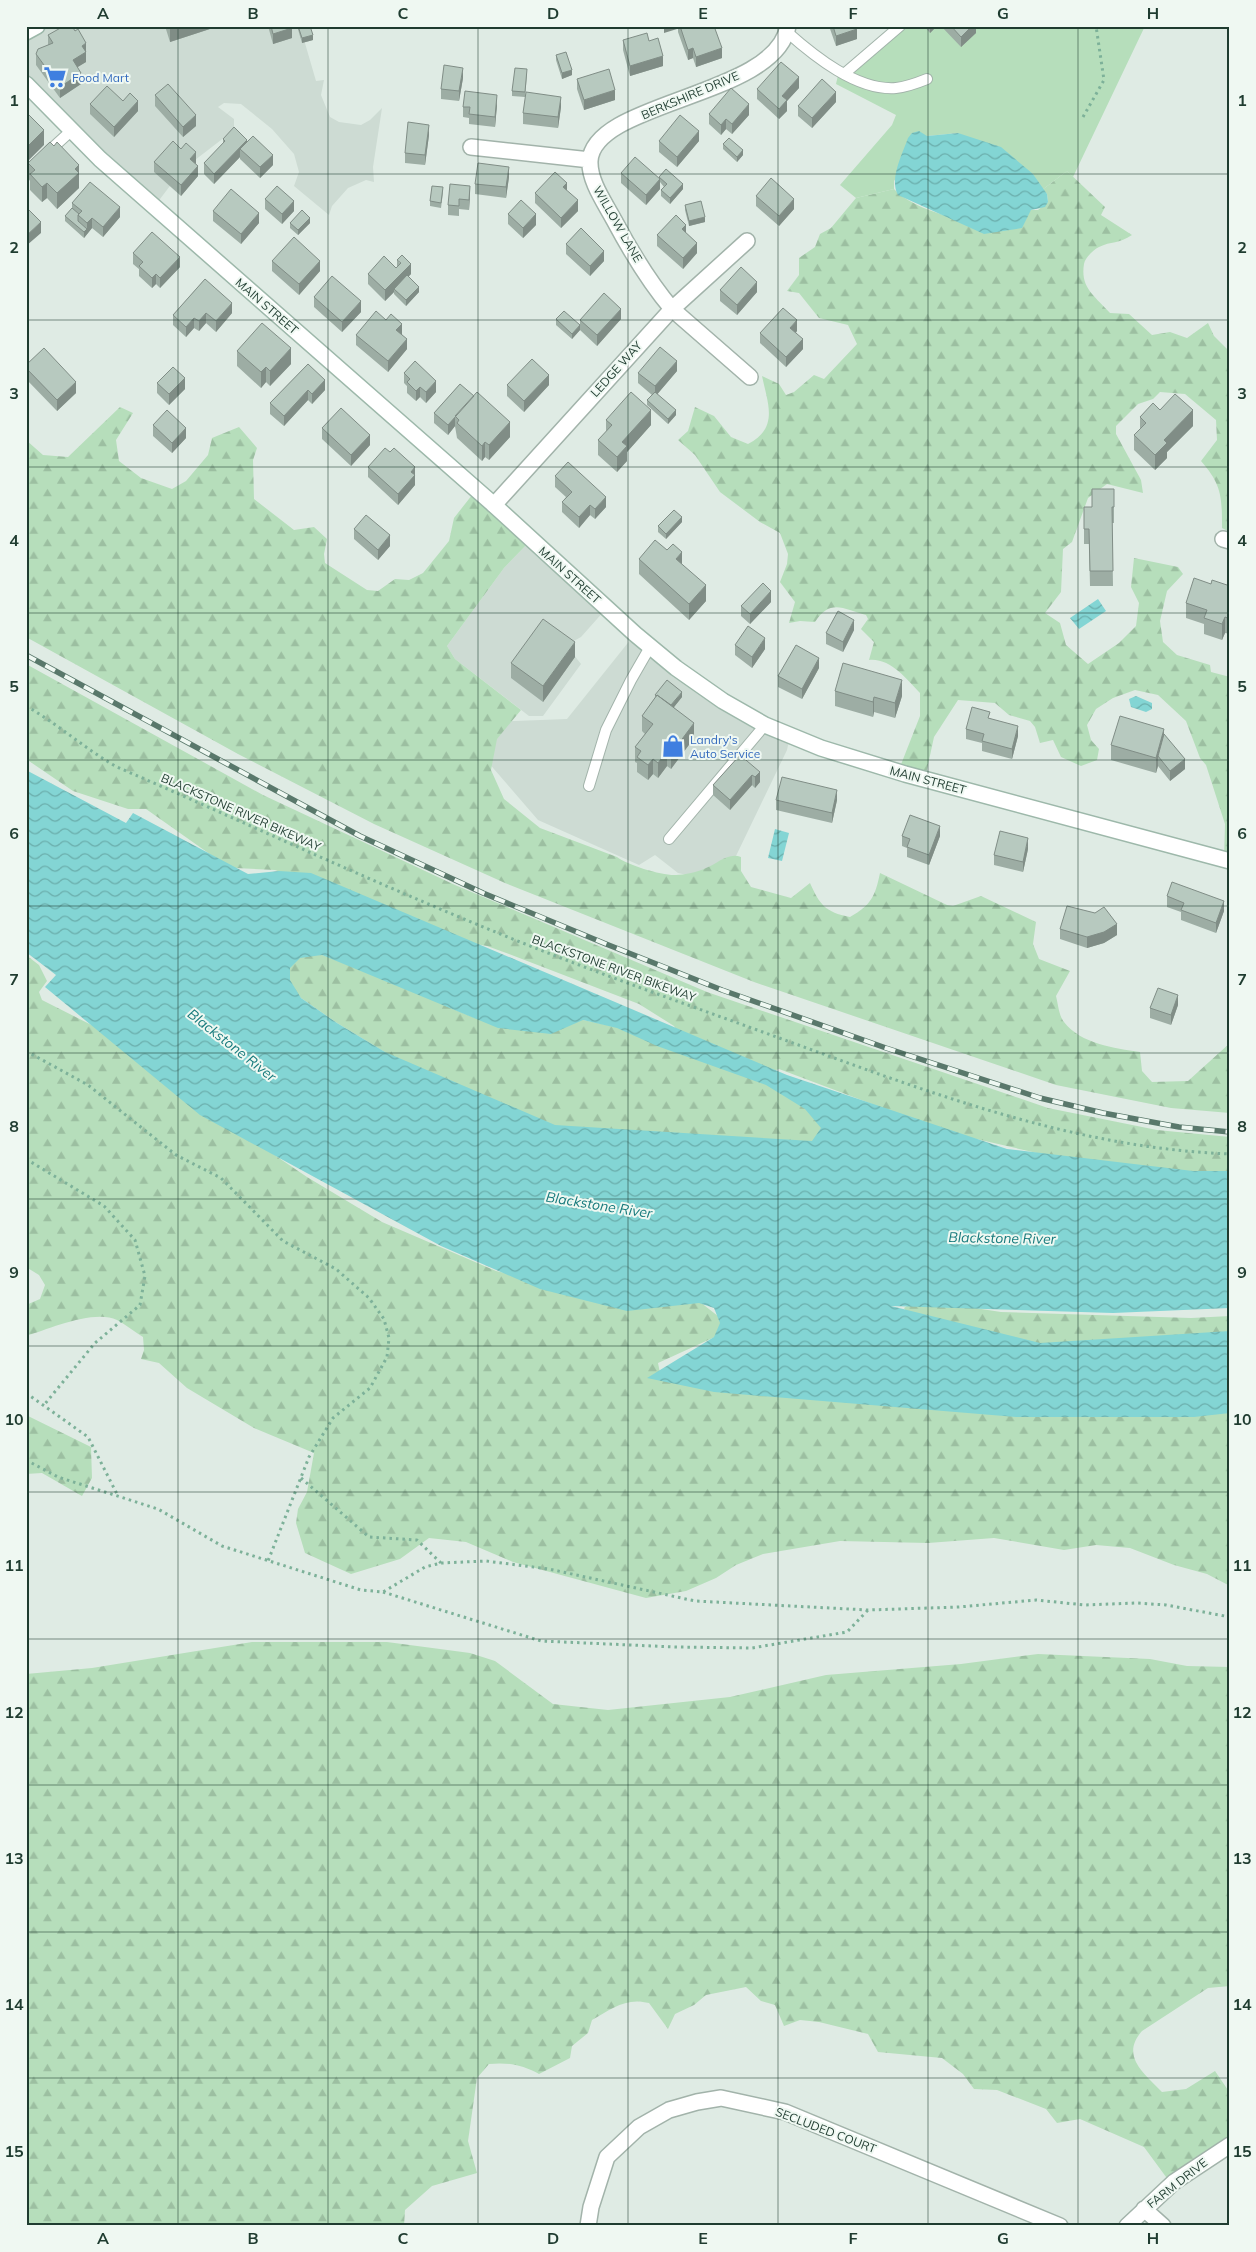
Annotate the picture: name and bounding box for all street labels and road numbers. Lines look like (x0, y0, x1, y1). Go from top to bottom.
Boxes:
street label: BERKSHIRE DRIVE (639, 68, 741, 122)
street label: WILLOW LANE (590, 183, 646, 265)
street label: MAIN STREET (233, 275, 302, 338)
street label: LEDGE WAY (587, 338, 645, 400)
street label: MAIN STREET (536, 543, 605, 607)
street label: MAIN STREET (888, 763, 969, 798)
street label: BLACKSTONE RIVER BIKEWAY (159, 770, 324, 854)
street label: BLACKSTONE RIVER BIKEWAY (530, 931, 699, 1005)
street label: SECLUDED COURT (773, 2104, 879, 2156)
street label: FARM DRIVE (1144, 2155, 1210, 2211)

